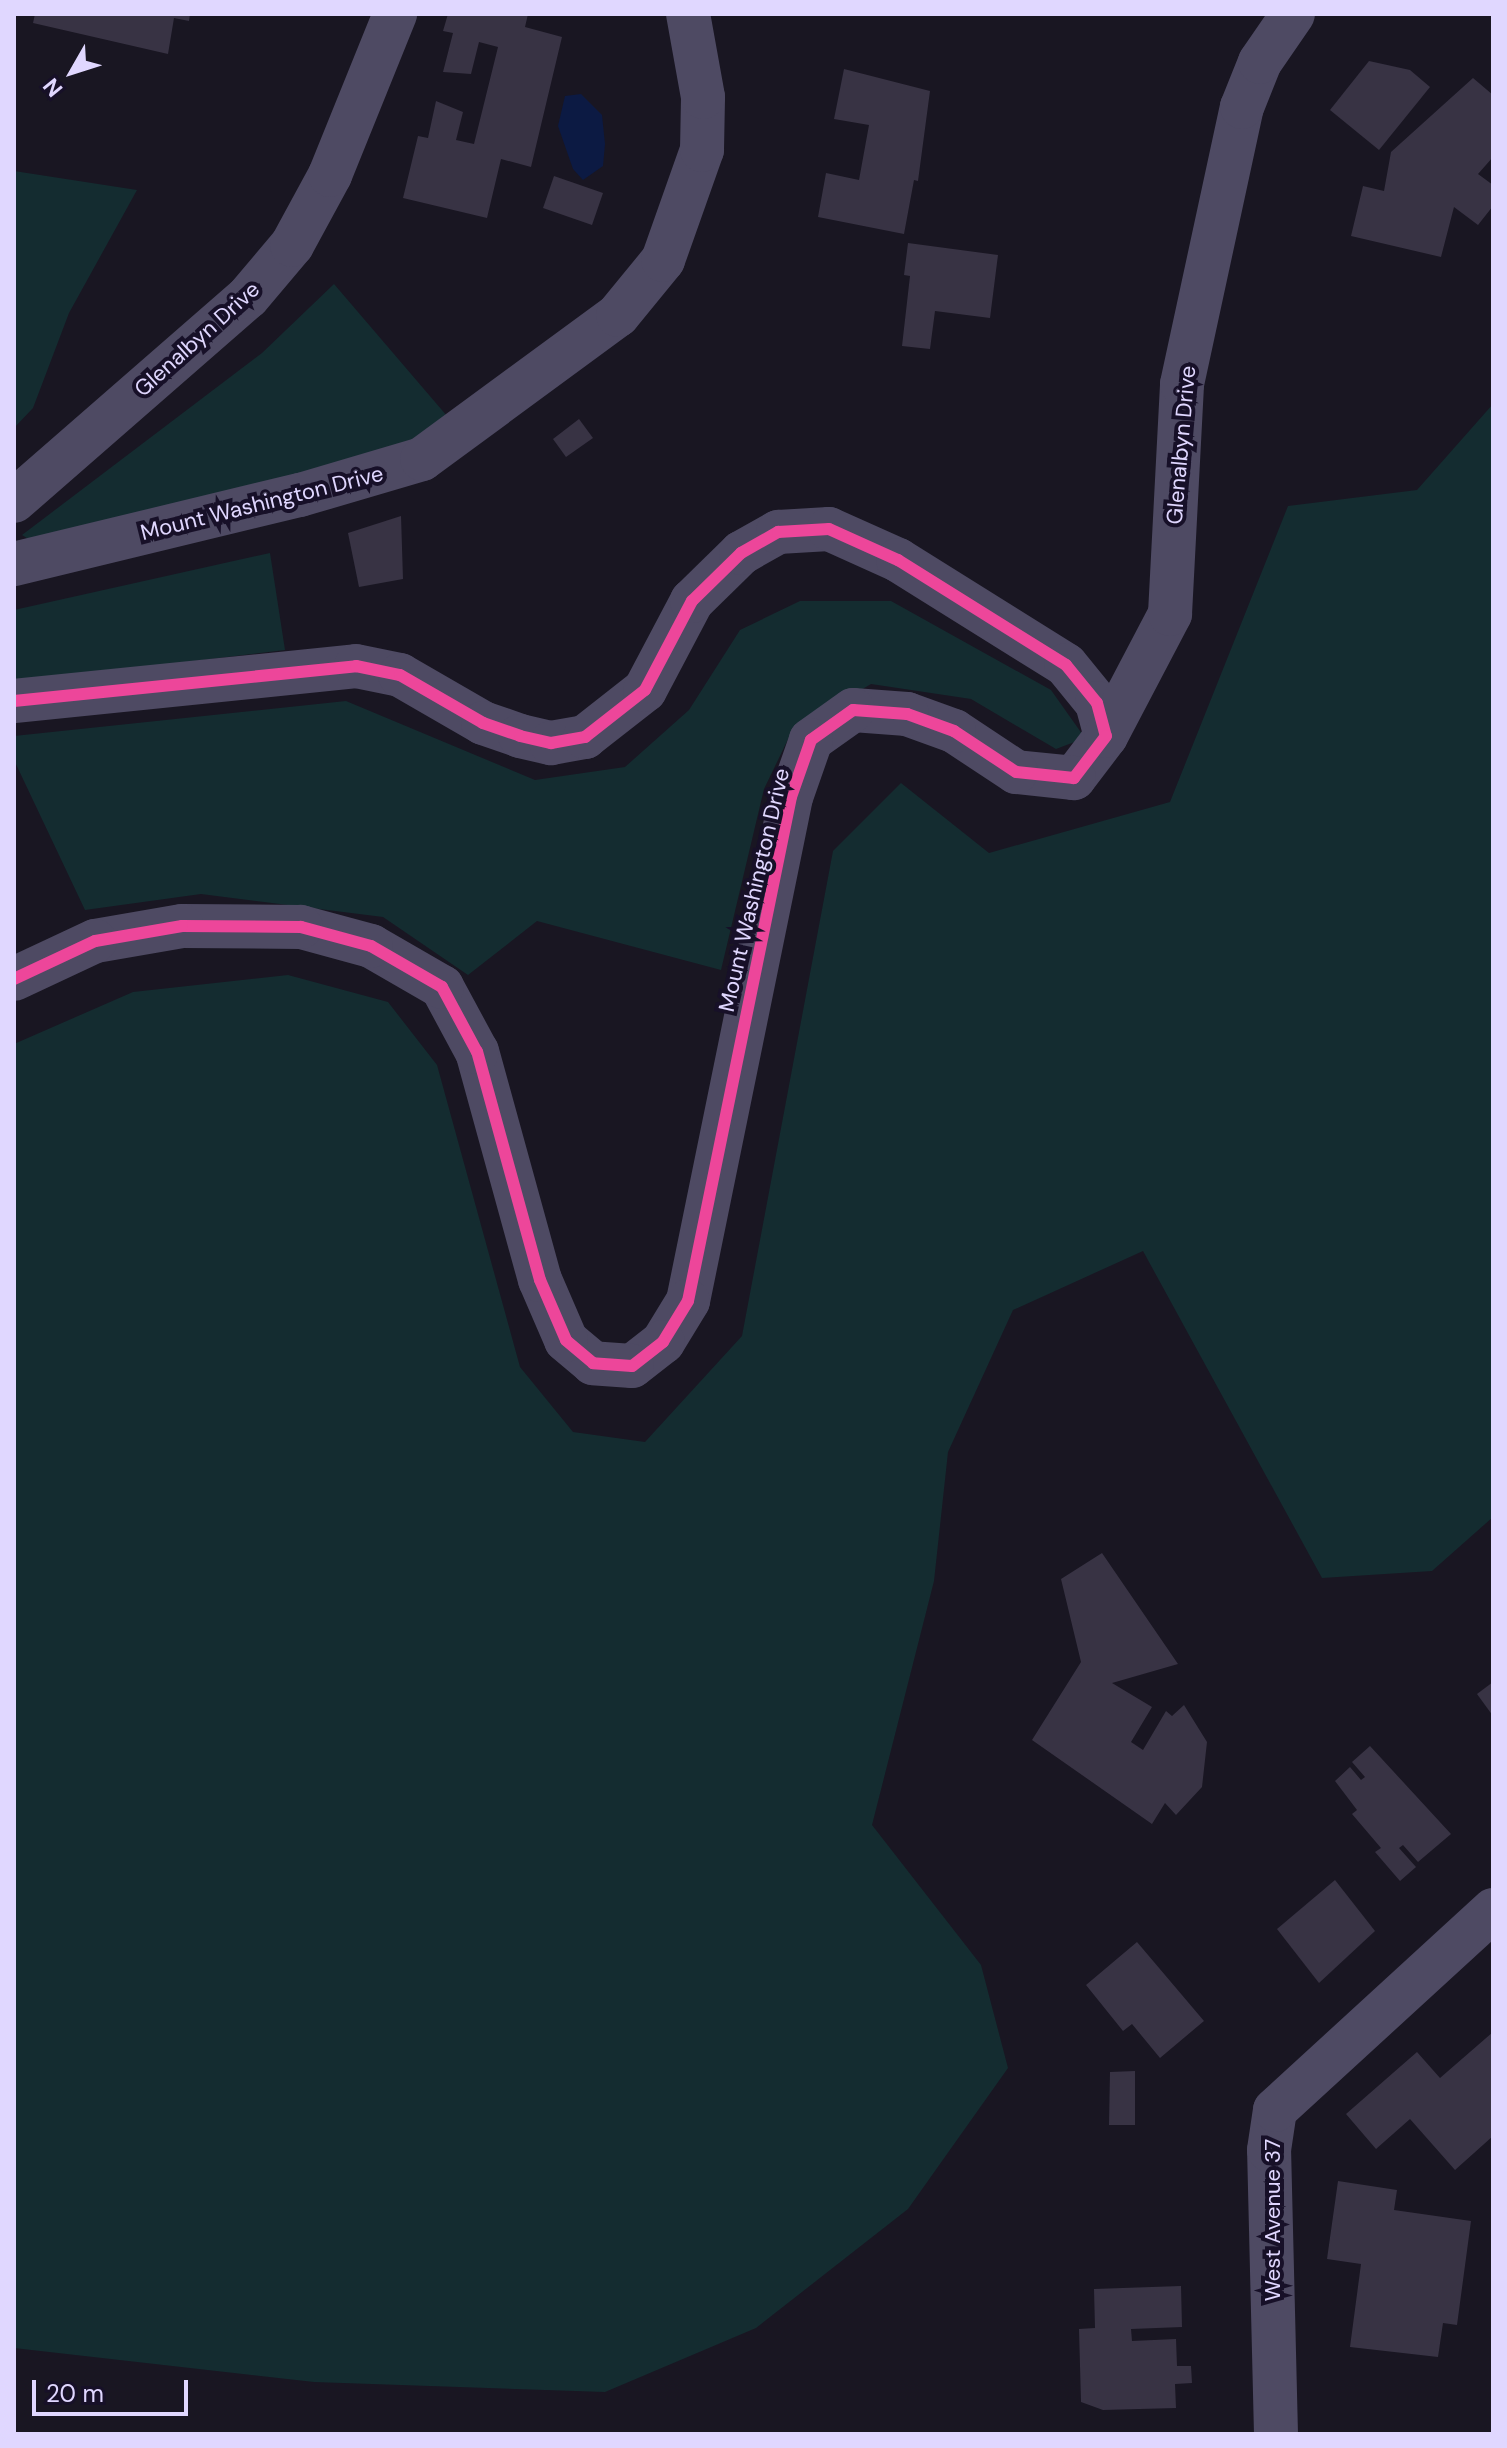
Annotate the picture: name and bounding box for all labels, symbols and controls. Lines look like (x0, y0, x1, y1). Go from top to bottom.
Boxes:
north arrow (32, 32, 112, 112)
text: N (37, 72, 69, 103)
street label: Glenalbyn Drive (129, 276, 265, 402)
street label: Glenalbyn Drive (1161, 365, 1201, 525)
street label: Mount Washington Drive (138, 460, 386, 546)
street label: Mount Washington Drive (713, 766, 795, 1014)
street label: West Avenue 37 (1260, 2139, 1286, 2301)
scale bar (36, 2364, 192, 2414)
text: 20 m (46, 2378, 104, 2409)

